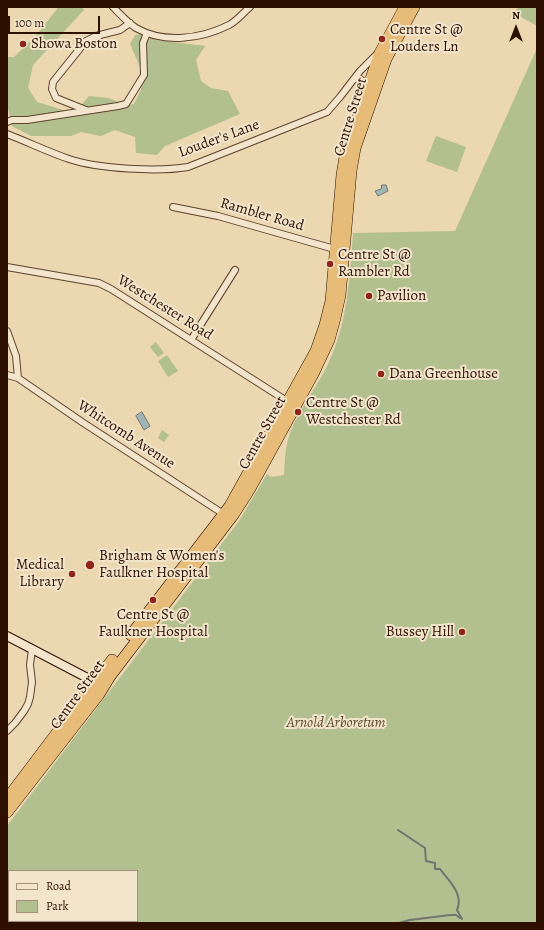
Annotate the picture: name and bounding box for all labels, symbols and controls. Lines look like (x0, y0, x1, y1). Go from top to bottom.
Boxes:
scale bar (10, 8, 102, 34)
north arrow (496, 8, 536, 48)
text: N (512, 8, 520, 23)
text: 100 m (15, 15, 44, 31)
place label: Centre St @ Louders Ln (390, 21, 463, 56)
marker: Centre St @ Louders Ln (377, 34, 387, 44)
place label: Showa Boston (31, 35, 117, 53)
marker: Showa Boston (18, 39, 28, 49)
street label: Centre Street (331, 76, 371, 158)
street label: Louder's Lane (176, 116, 262, 162)
street label: Rambler Road (218, 194, 306, 236)
place label: Centre St @ Rambler Rd (338, 246, 411, 281)
marker: Centre St @ Rambler Rd (325, 259, 335, 269)
street label: Westchester Road (114, 271, 216, 345)
place label: Pavilion (377, 287, 426, 305)
marker: Pavilion (364, 291, 374, 301)
place label: Dana Greenhouse (389, 365, 498, 383)
marker: Dana Greenhouse (376, 369, 386, 379)
street label: Centre Street (235, 393, 291, 473)
place label: Centre St @ Westchester Rd (306, 394, 401, 429)
street label: Whitcomb Avenue (74, 397, 178, 473)
marker: Centre St @ Westchester Rd (293, 407, 303, 417)
place label: Brigham & Women's Faulkner Hospital (99, 547, 224, 582)
place label: Medical Library (16, 556, 64, 591)
marker: Brigham & Women's Faulkner Hospital (84, 559, 96, 571)
marker: Medical Library (67, 569, 77, 579)
marker: Centre St @ Faulkner Hospital (148, 595, 158, 605)
place label: Centre St @ Faulkner Hospital (98, 606, 208, 641)
place label: Bussey Hill (386, 623, 454, 641)
marker: Bussey Hill (457, 627, 467, 637)
street label: Centre Street (47, 657, 109, 733)
park label: Arnold Arboretum (286, 714, 386, 732)
legend (8, 870, 138, 922)
text: Road (46, 878, 71, 894)
text: Park (46, 898, 69, 914)

